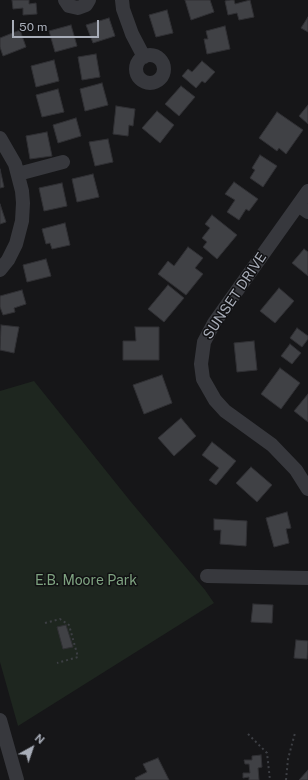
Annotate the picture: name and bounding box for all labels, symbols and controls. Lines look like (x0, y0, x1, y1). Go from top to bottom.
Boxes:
scale bar (14, 12, 101, 38)
text: 50 m (19, 20, 47, 34)
street label: SUNSET DRIVE (200, 249, 270, 343)
park label: E.B. Moore Park (35, 573, 137, 589)
north arrow (12, 728, 52, 768)
text: N (33, 731, 47, 746)

